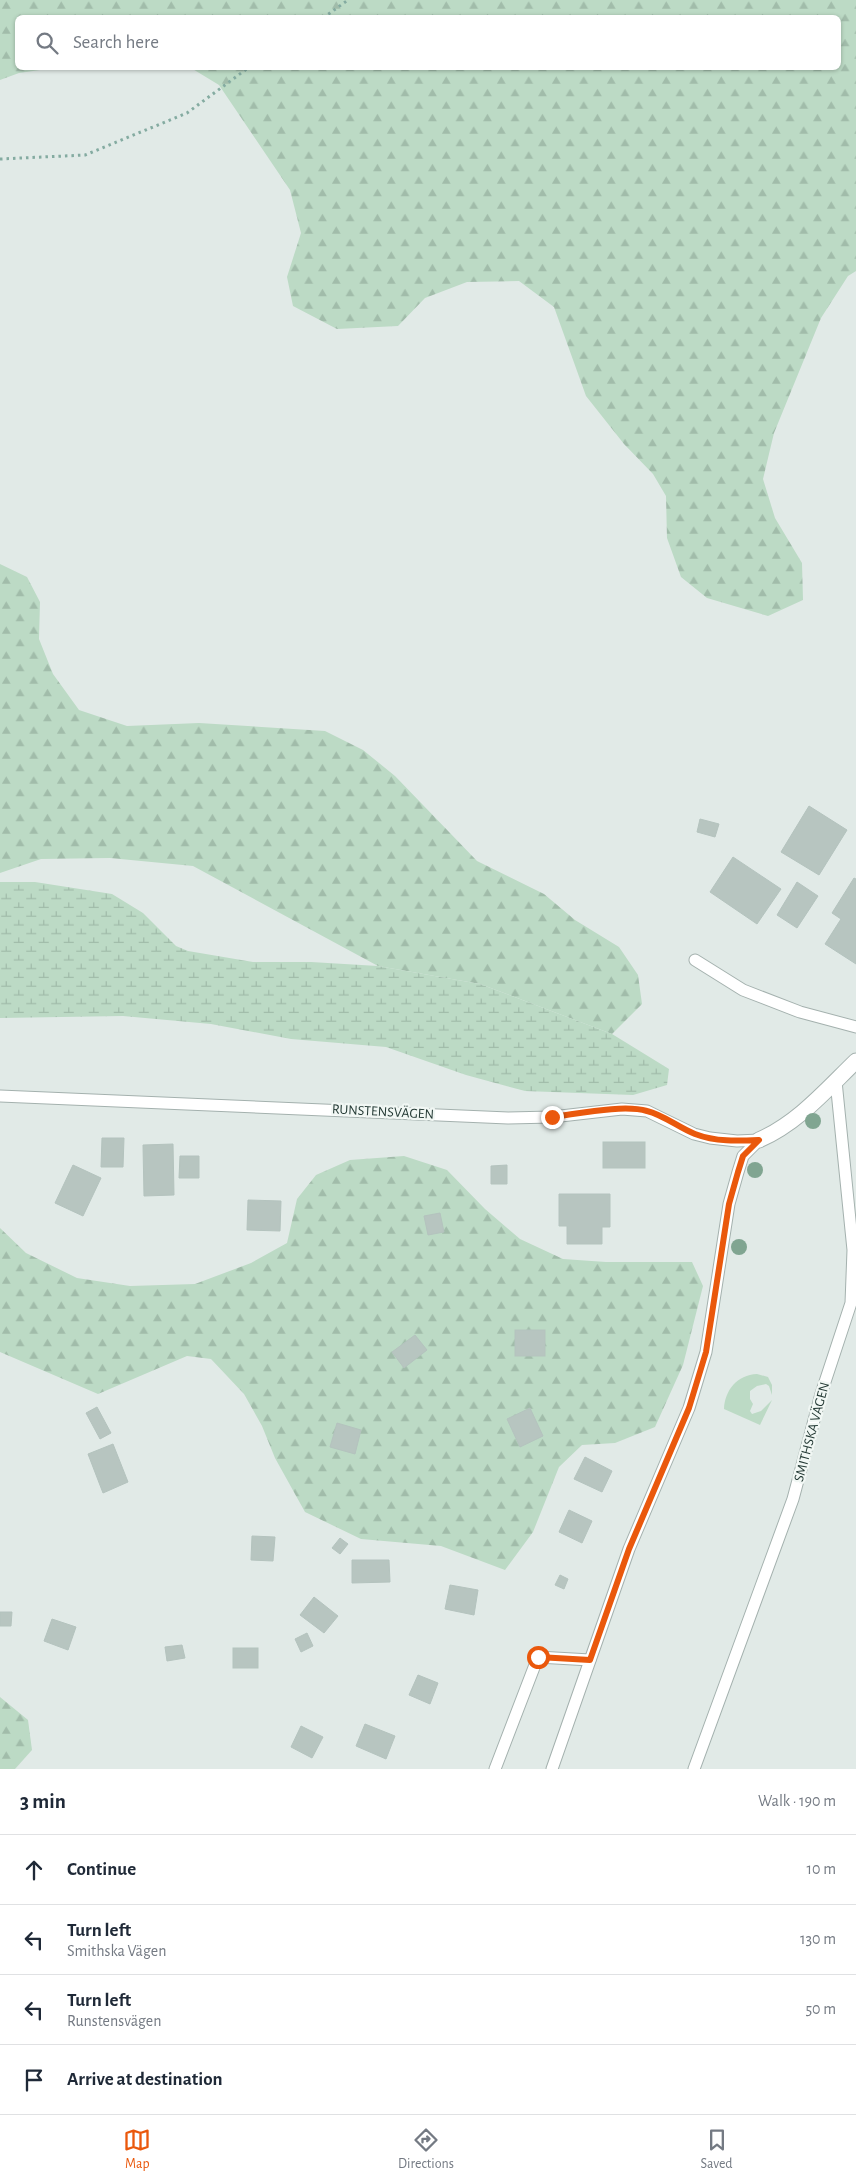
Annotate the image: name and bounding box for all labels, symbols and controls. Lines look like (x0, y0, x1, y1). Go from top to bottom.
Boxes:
search box (15, 15, 841, 70)
icon: search (33, 29, 61, 57)
text: Search here (73, 33, 159, 52)
street label: RUNSTENSVÄGEN (332, 1100, 434, 1122)
route end (541, 1106, 564, 1129)
street label: SMITHSKA VÄGEN (790, 1380, 832, 1483)
route start (527, 1646, 550, 1669)
text: 3 min (20, 1791, 66, 1812)
text: Walk · 190 m (758, 1793, 836, 1809)
icon: ahead (20, 1856, 48, 1884)
text: Continue (67, 1860, 136, 1879)
text: 10 m (807, 1861, 836, 1877)
text: Turn left (67, 1921, 131, 1940)
icon: left (20, 1926, 48, 1954)
text: 130 m (800, 1931, 836, 1947)
text: Smithska Vägen (67, 1943, 166, 1959)
text: Turn left (67, 1991, 131, 2010)
icon: left (20, 1996, 48, 2024)
text: 50 m (805, 2001, 836, 2017)
text: Runstensvägen (67, 2013, 162, 2029)
icon: arrive (20, 2066, 48, 2094)
text: Arrive at destination (67, 2070, 223, 2089)
tab: Map (123, 2126, 151, 2173)
tab: Directions (398, 2126, 454, 2173)
tab: Saved (701, 2126, 733, 2173)

